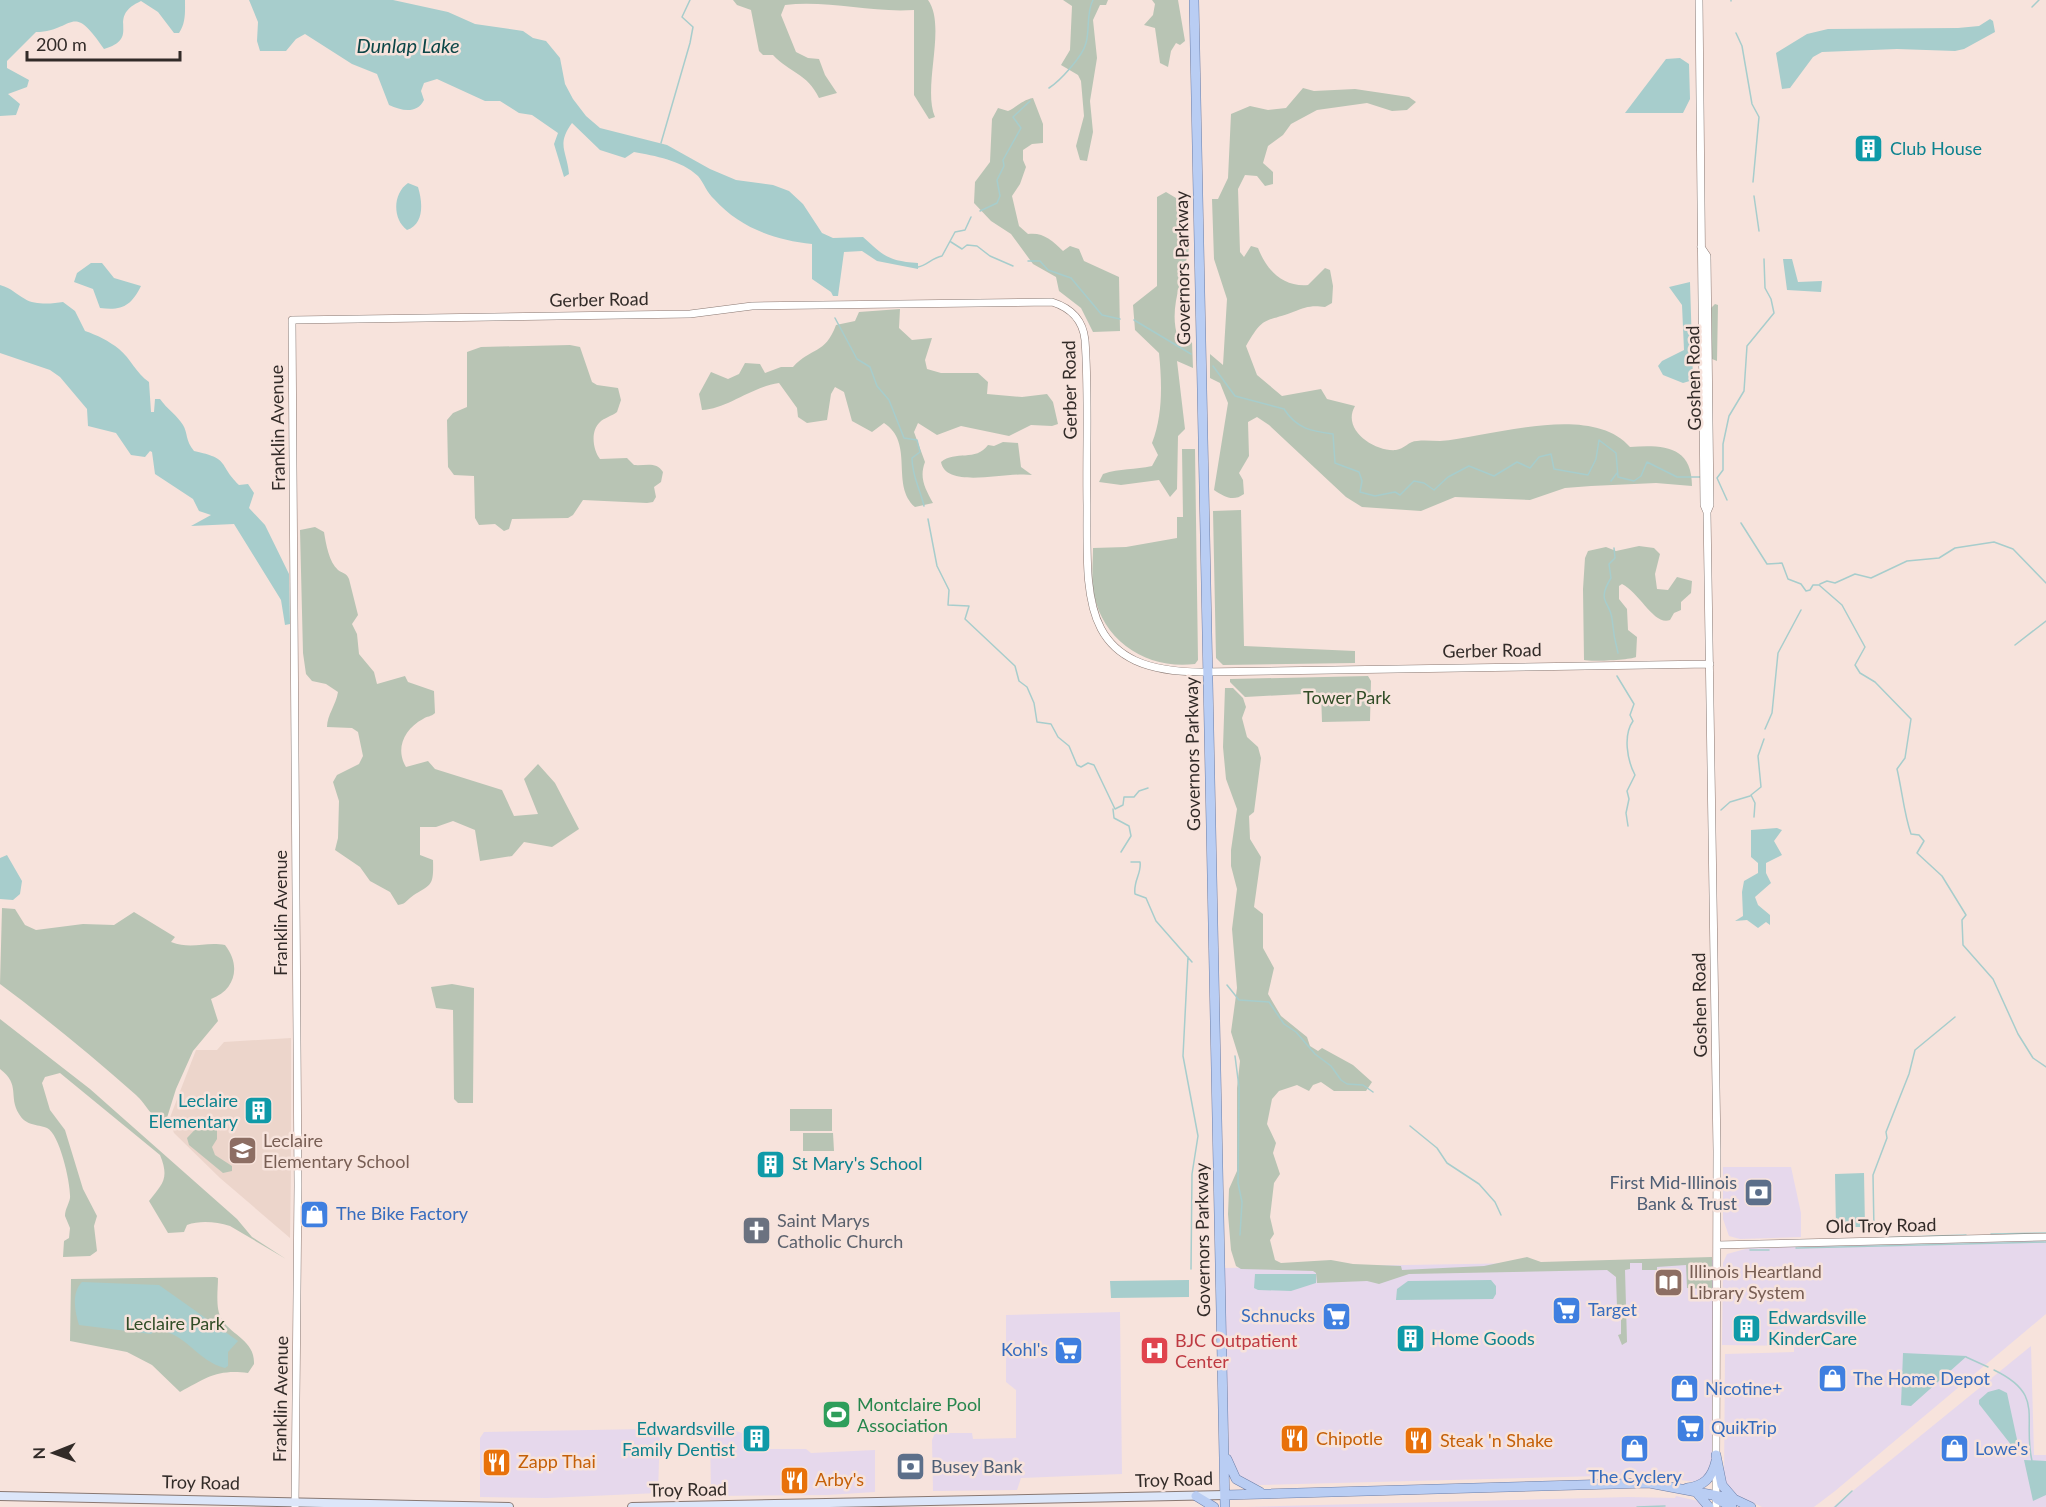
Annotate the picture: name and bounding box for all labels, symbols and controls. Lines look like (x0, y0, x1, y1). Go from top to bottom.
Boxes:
scale bar (27, 24, 180, 62)
text: 200 m (36, 33, 87, 55)
water label: Dunlap Lake (356, 33, 460, 57)
building icon: Club House (1853, 133, 1885, 165)
place label: Club House (1890, 137, 1982, 159)
street label: Governors Parkway (1170, 190, 1194, 345)
street label: Gerber Road (549, 287, 649, 311)
street label: Goshen Road (1681, 325, 1705, 431)
street label: Gerber Road (1057, 340, 1081, 440)
street label: Franklin Avenue (265, 365, 289, 491)
street label: Gerber Road (1442, 638, 1542, 662)
street label: Governors Parkway (1180, 676, 1204, 831)
park label: Tower Park (1303, 686, 1392, 708)
street label: Franklin Avenue (269, 850, 291, 976)
street label: Goshen Road (1687, 952, 1711, 1058)
place label: Leclaire Elementary (148, 1089, 239, 1132)
building icon: Leclaire Elementary (243, 1095, 275, 1127)
place label: Leclaire Elementary School (263, 1129, 410, 1172)
school or university icon: Leclaire Elementary School (226, 1135, 258, 1167)
building icon: St Mary's School (755, 1148, 787, 1180)
place label: St Mary's School (792, 1152, 923, 1174)
street label: Governors Parkway (1190, 1162, 1214, 1317)
place label: First Mid-Illinois Bank & Trust (1609, 1171, 1738, 1214)
bank icon: First Mid-Illinois Bank & Trust (1742, 1177, 1774, 1209)
shop icon: The Bike Factory (299, 1198, 331, 1230)
place label: The Bike Factory (336, 1202, 469, 1224)
place label: Saint Marys Catholic Church (777, 1209, 903, 1252)
street label: Old Troy Road (1825, 1213, 1937, 1237)
church icon: Saint Marys Catholic Church (740, 1215, 772, 1247)
place label: Illinois Heartland Library System (1689, 1260, 1822, 1303)
library icon: Illinois Heartland Library System (1652, 1266, 1684, 1298)
supermarket icon: Target (1551, 1294, 1583, 1326)
place label: Target (1588, 1298, 1638, 1320)
supermarket icon: Schnucks (1320, 1300, 1352, 1332)
place label: Schnucks (1241, 1304, 1315, 1326)
place label: Edwardsville KinderCare (1768, 1306, 1867, 1349)
park label: Leclaire Park (125, 1312, 226, 1334)
building icon: Edwardsville KinderCare (1731, 1312, 1763, 1344)
building icon: Home Goods (1394, 1323, 1426, 1355)
place label: Home Goods (1431, 1327, 1535, 1349)
place label: BJC Outpatient Center (1175, 1329, 1298, 1372)
supermarket icon: Kohl's (1053, 1334, 1085, 1366)
hospital icon: BJC Outpatient Center (1138, 1335, 1170, 1367)
street label: Franklin Avenue (268, 1336, 292, 1462)
place label: Kohl's (1001, 1338, 1048, 1360)
shop icon: The Home Depot (1816, 1363, 1848, 1395)
place label: The Home Depot (1853, 1367, 1990, 1389)
shop icon: Nicotine+ (1668, 1373, 1700, 1405)
place label: Nicotine+ (1705, 1377, 1782, 1399)
place label: Montclaire Pool Association (857, 1393, 981, 1436)
sports icon: Montclaire Pool Association (820, 1399, 852, 1431)
supermarket icon: QuikTrip (1674, 1412, 1706, 1444)
place label: QuikTrip (1711, 1416, 1777, 1438)
place label: Edwardsville Family Dentist (622, 1417, 736, 1460)
north arrow (24, 1423, 84, 1483)
building icon: Edwardsville Family Dentist (740, 1423, 772, 1455)
restaurant icon: Chipotle (1279, 1423, 1311, 1455)
restaurant icon: Steak 'n Shake (1403, 1425, 1435, 1457)
place label: Chipotle (1316, 1427, 1383, 1449)
place label: Steak 'n Shake (1440, 1429, 1553, 1451)
shop icon: The Cyclery (1619, 1432, 1651, 1464)
shop icon: Lowe's (1938, 1433, 1970, 1465)
place label: Lowe's (1975, 1437, 2028, 1459)
restaurant icon: Zapp Thai (481, 1446, 513, 1478)
text: N (29, 1447, 48, 1460)
place label: Zapp Thai (518, 1450, 596, 1472)
bank icon: Busey Bank (894, 1451, 926, 1483)
place label: Busey Bank (931, 1455, 1023, 1477)
restaurant icon: Arby's (778, 1464, 810, 1496)
place label: The Cyclery (1588, 1465, 1682, 1487)
street label: Troy Road (1135, 1467, 1213, 1491)
place label: Arby's (815, 1468, 864, 1490)
street label: Troy Road (162, 1470, 240, 1494)
street label: Troy Road (649, 1477, 727, 1501)

